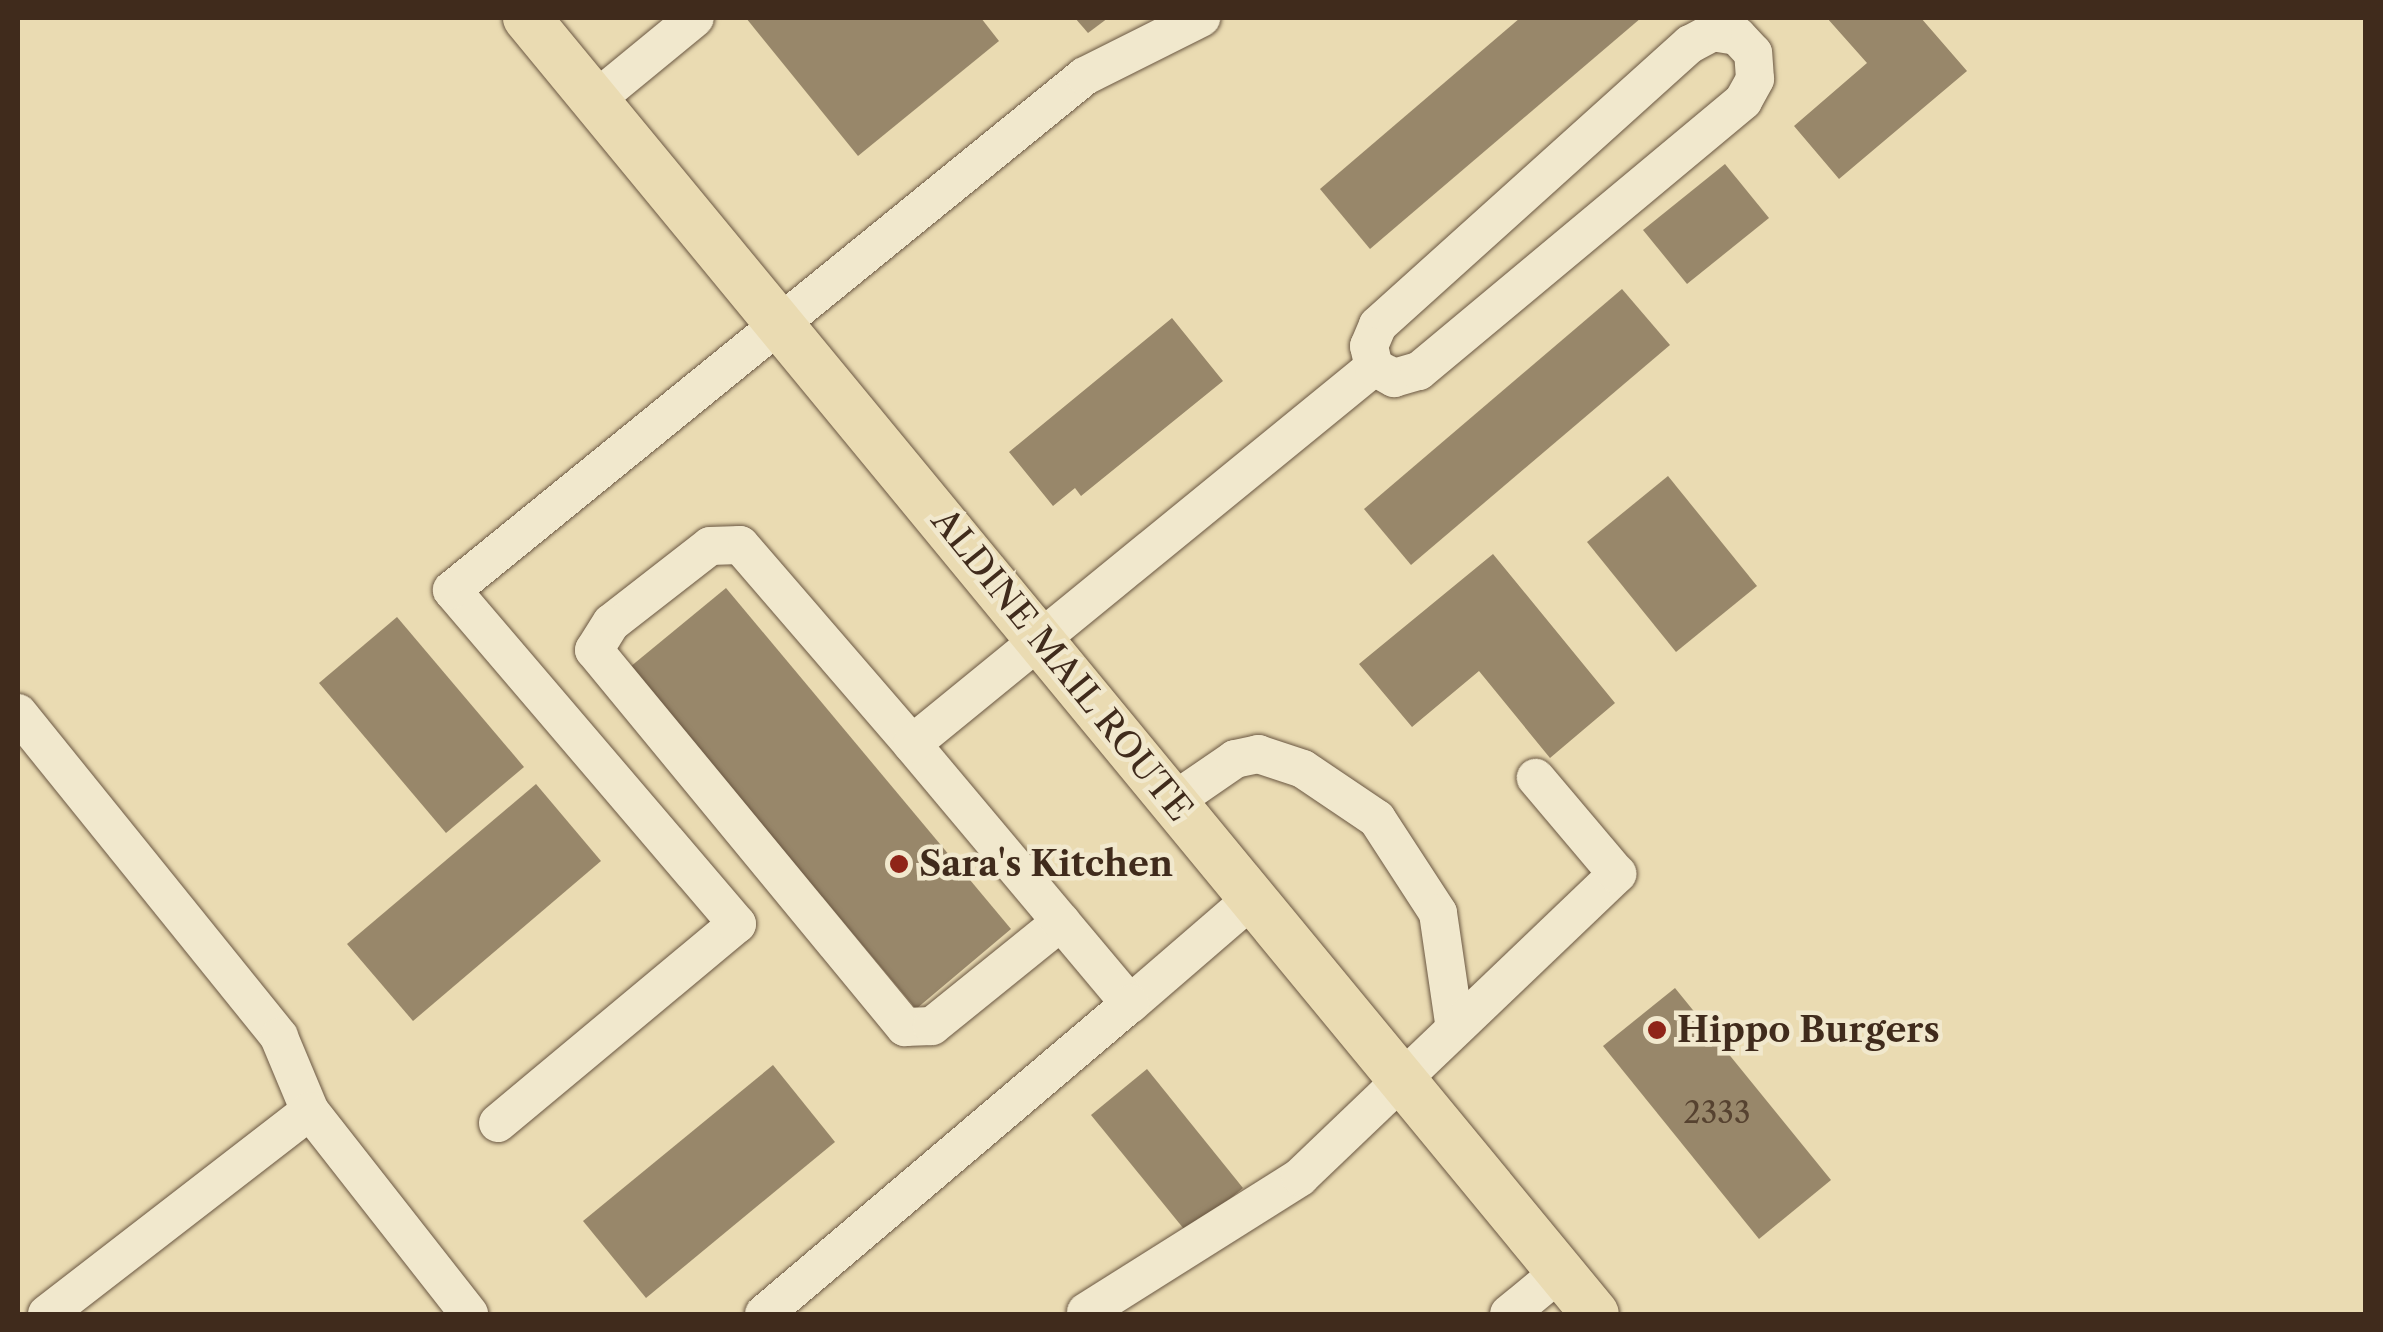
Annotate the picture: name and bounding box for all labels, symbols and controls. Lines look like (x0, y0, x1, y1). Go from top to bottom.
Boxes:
street label: ALDINE MAIL ROUTE (923, 500, 1201, 830)
place label: Sara's Kitchen (919, 843, 1173, 885)
marker: Sara's Kitchen (888, 853, 910, 875)
place label: Hippo Burgers (1677, 1009, 1940, 1051)
marker: Hippo Burgers (1646, 1019, 1668, 1041)
house number: 2333 (1684, 1095, 1750, 1131)

